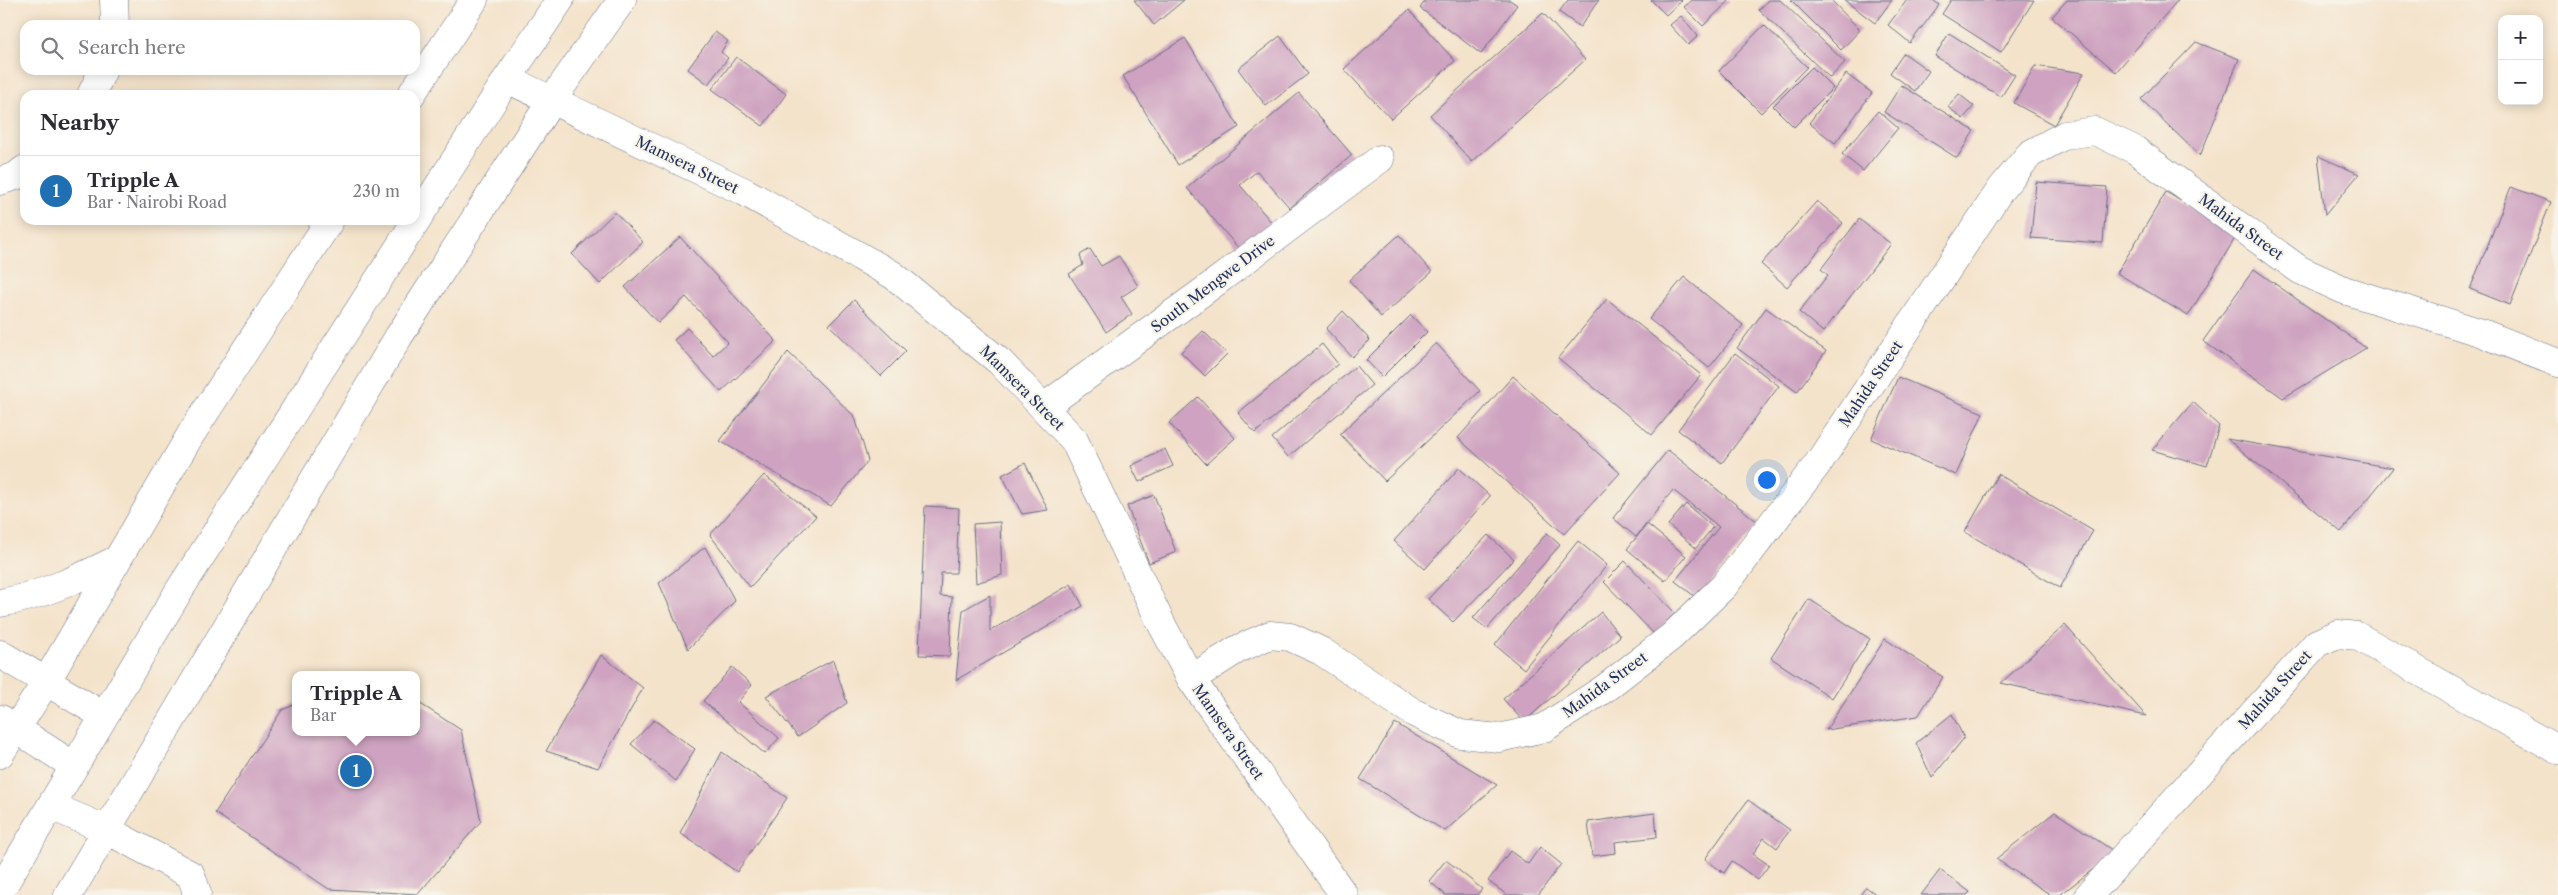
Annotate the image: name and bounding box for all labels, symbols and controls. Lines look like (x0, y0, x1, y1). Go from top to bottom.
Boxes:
map controls (2498, 15, 2543, 105)
button: + (2498, 15, 2543, 60)
search box (20, 20, 420, 75)
icon: search (38, 34, 66, 62)
text: Search here (78, 36, 186, 59)
button: − (2498, 60, 2543, 105)
text: Nearby (40, 110, 119, 135)
street label: Mamsera Street (633, 131, 742, 198)
text: Tripple A (87, 169, 179, 192)
text: 1 (52, 181, 60, 201)
text: 230 m (353, 181, 400, 201)
street label: Mahida Street (2195, 189, 2288, 264)
text: Bar · Nairobi Road (87, 192, 227, 212)
street label: South Mengwe Drive (1147, 231, 1278, 336)
street label: Mahida Street (1835, 336, 1907, 431)
street label: Mamsera Street (976, 341, 1069, 435)
your location (1754, 467, 1780, 493)
street label: Mahida Street (2234, 646, 2316, 733)
street label: Mahida Street (1559, 647, 1651, 722)
popup (292, 671, 420, 736)
street label: Mamsera Street (1188, 680, 1269, 784)
text: Tripple A (310, 682, 402, 705)
text: Bar (310, 705, 336, 725)
pin: 1 (340, 752, 372, 790)

